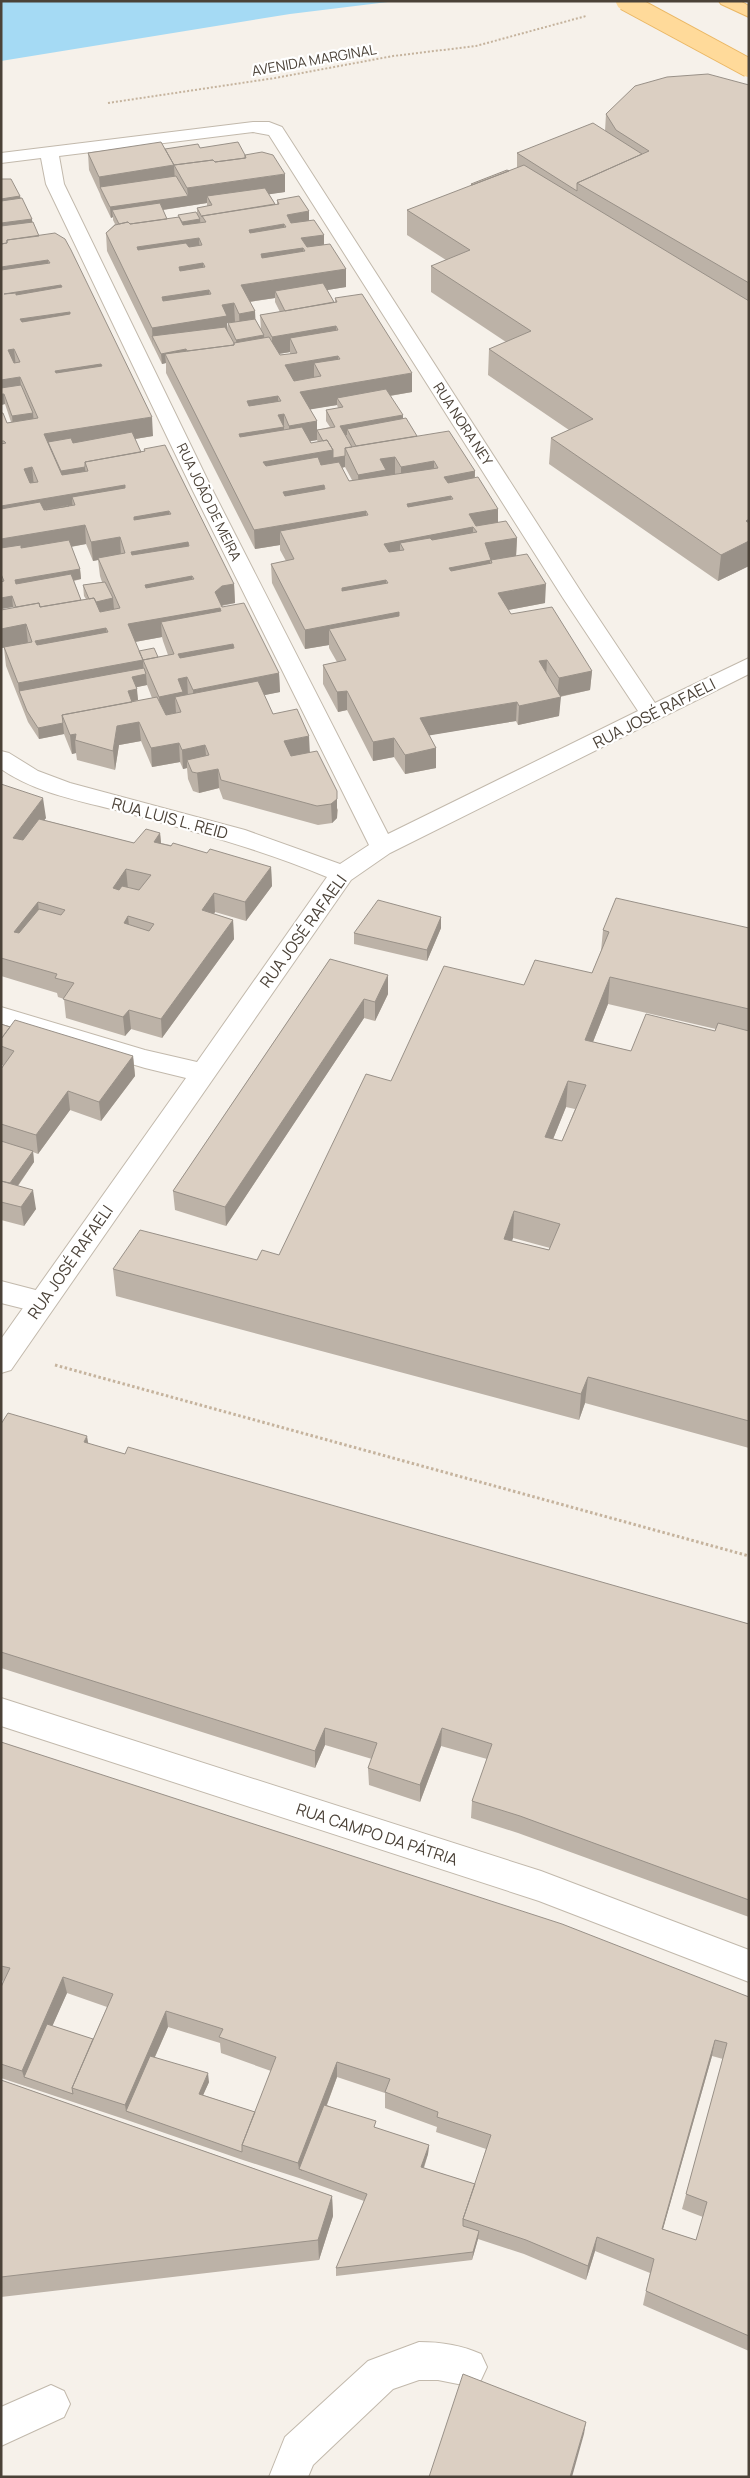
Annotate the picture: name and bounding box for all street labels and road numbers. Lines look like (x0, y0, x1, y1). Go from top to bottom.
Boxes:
street label: AVENIDA MARGINAL (250, 39, 378, 80)
street label: RUA NORA NEY (429, 379, 497, 469)
street label: RUA JOÃO DE MEIRA (173, 440, 246, 564)
street label: RUA JOSÉ RAFAELI (589, 673, 719, 753)
street label: RUA LUIS L. REID (109, 792, 231, 844)
street label: RUA JOSÉ RAFAELI (255, 870, 351, 992)
street label: RUA JOSÉ RAFAELI (22, 1201, 118, 1323)
street label: RUA CAMPO DA PÁTRIA (293, 1797, 461, 1871)

